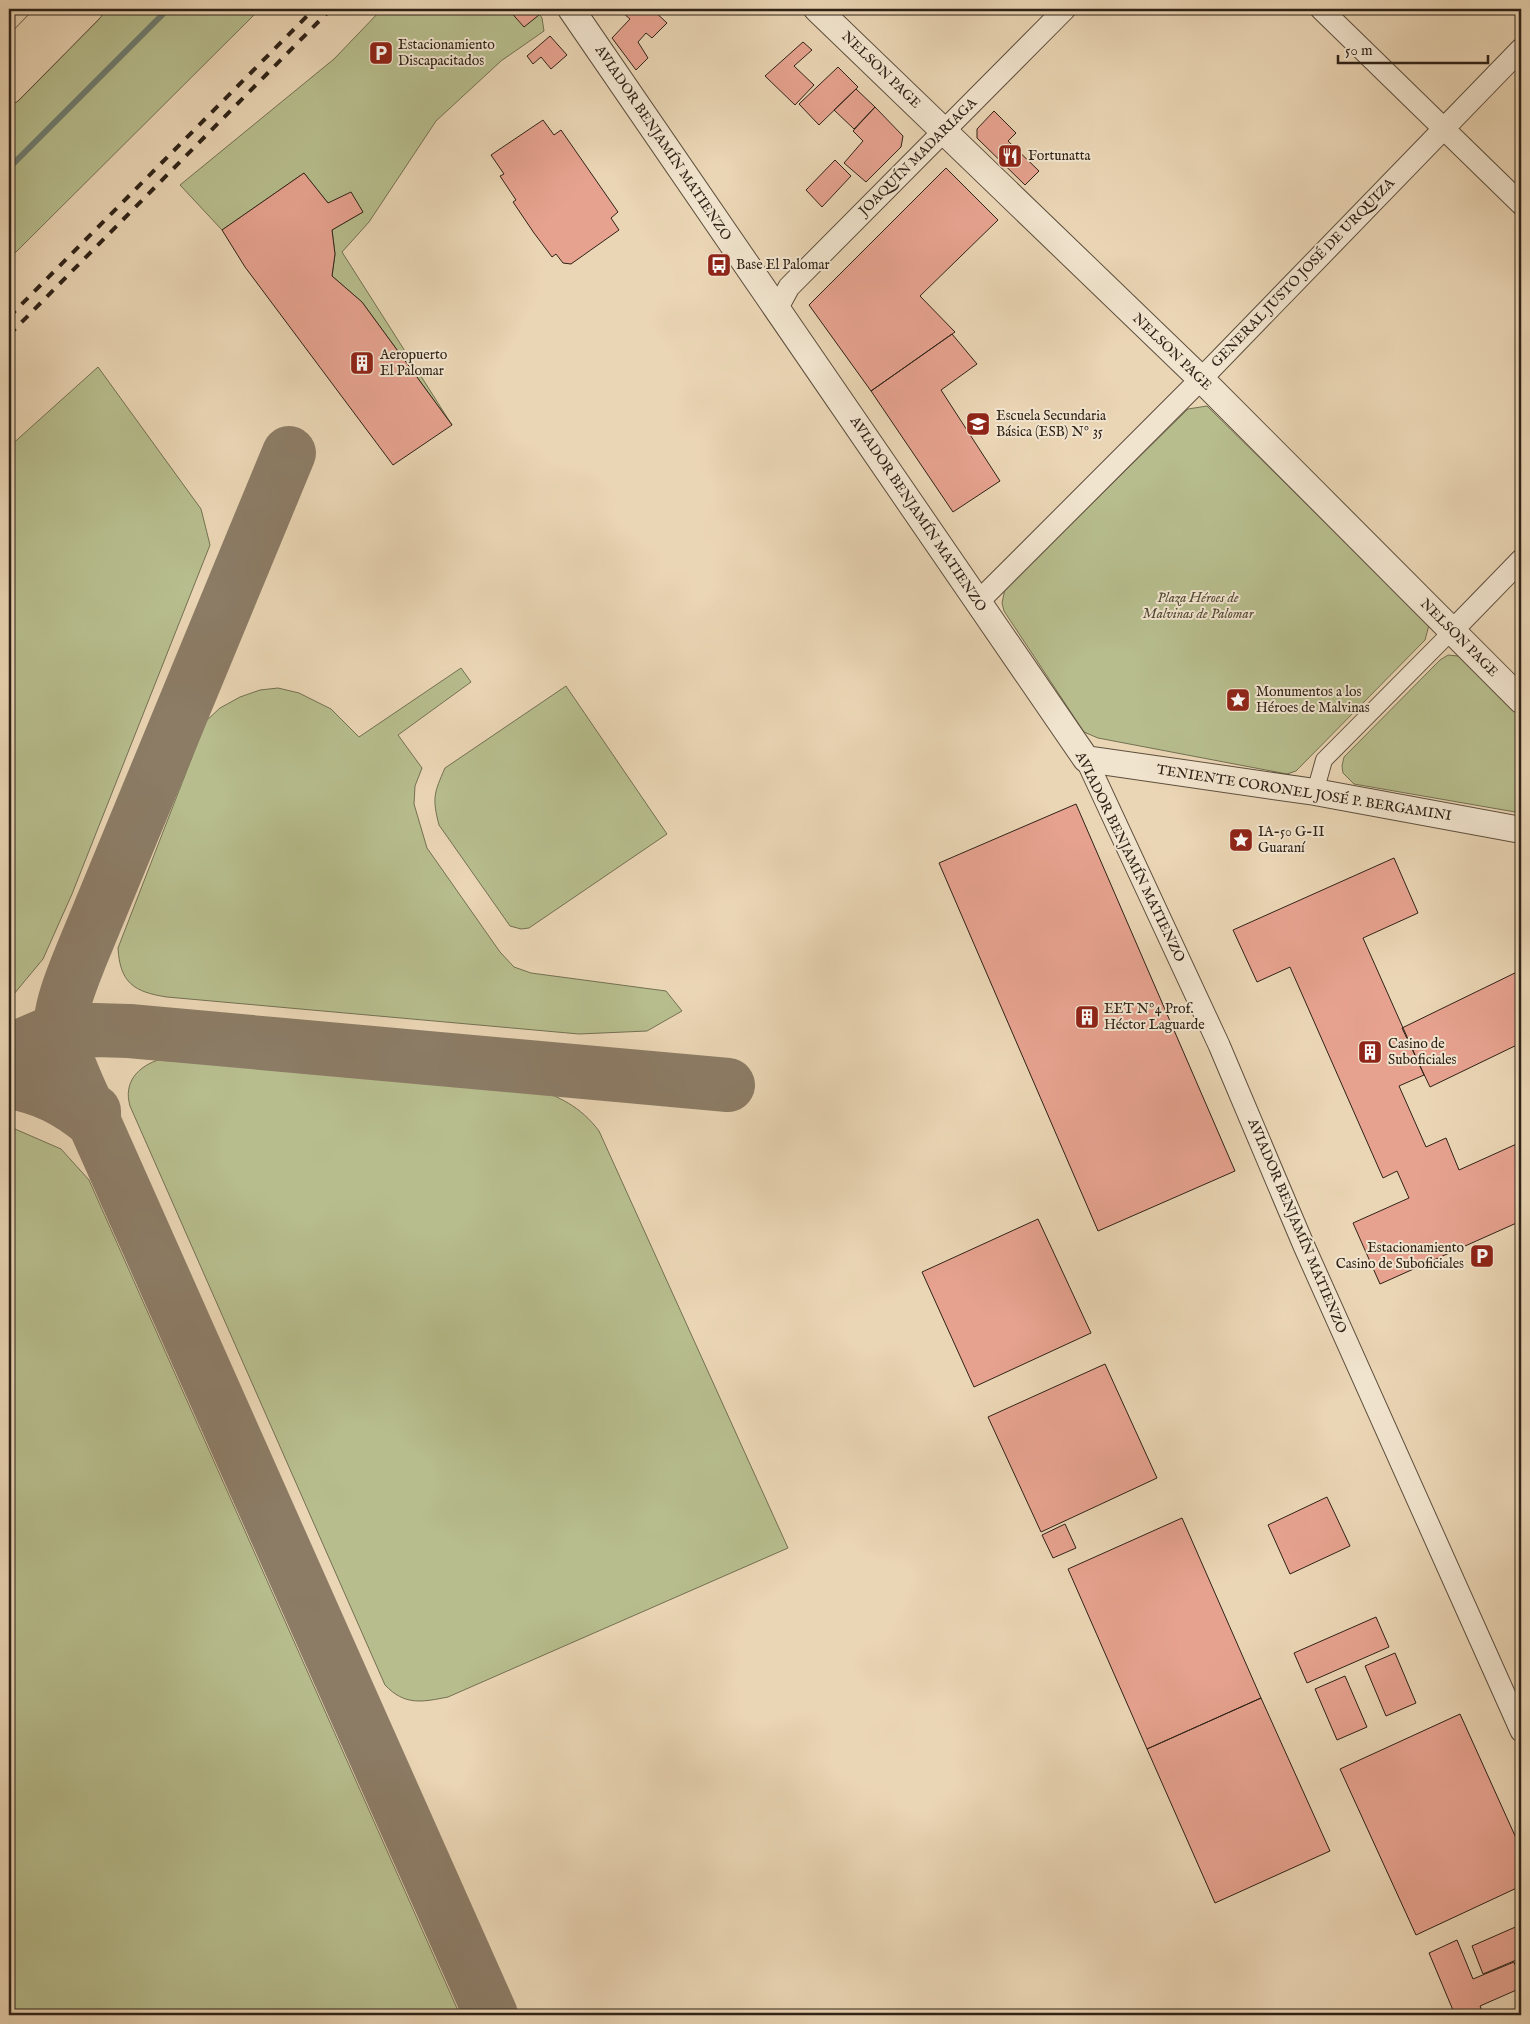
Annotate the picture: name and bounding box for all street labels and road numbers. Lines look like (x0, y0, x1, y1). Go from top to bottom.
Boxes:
street label: NELSON PAGE (838, 28, 925, 113)
street label: AVIADOR BENJAMÍN MATIENZO (590, 41, 736, 244)
street label: JOAQUÍN MADARIAGA (853, 93, 981, 221)
street label: GENERAL JUSTO JOSÉ DE URQUIZA (1207, 173, 1399, 372)
street label: NELSON PAGE (1129, 310, 1216, 395)
street label: AVIADOR BENJAMÍN MATIENZO (845, 412, 991, 615)
street label: NELSON PAGE (1416, 595, 1502, 681)
street label: AVIADOR BENJAMÍN MATIENZO (1071, 748, 1190, 965)
street label: TENIENTE CORONEL JOSÉ P. BERGAMINI (1155, 760, 1453, 825)
street label: AVIADOR BENJAMÍN MATIENZO (1243, 1115, 1352, 1337)

